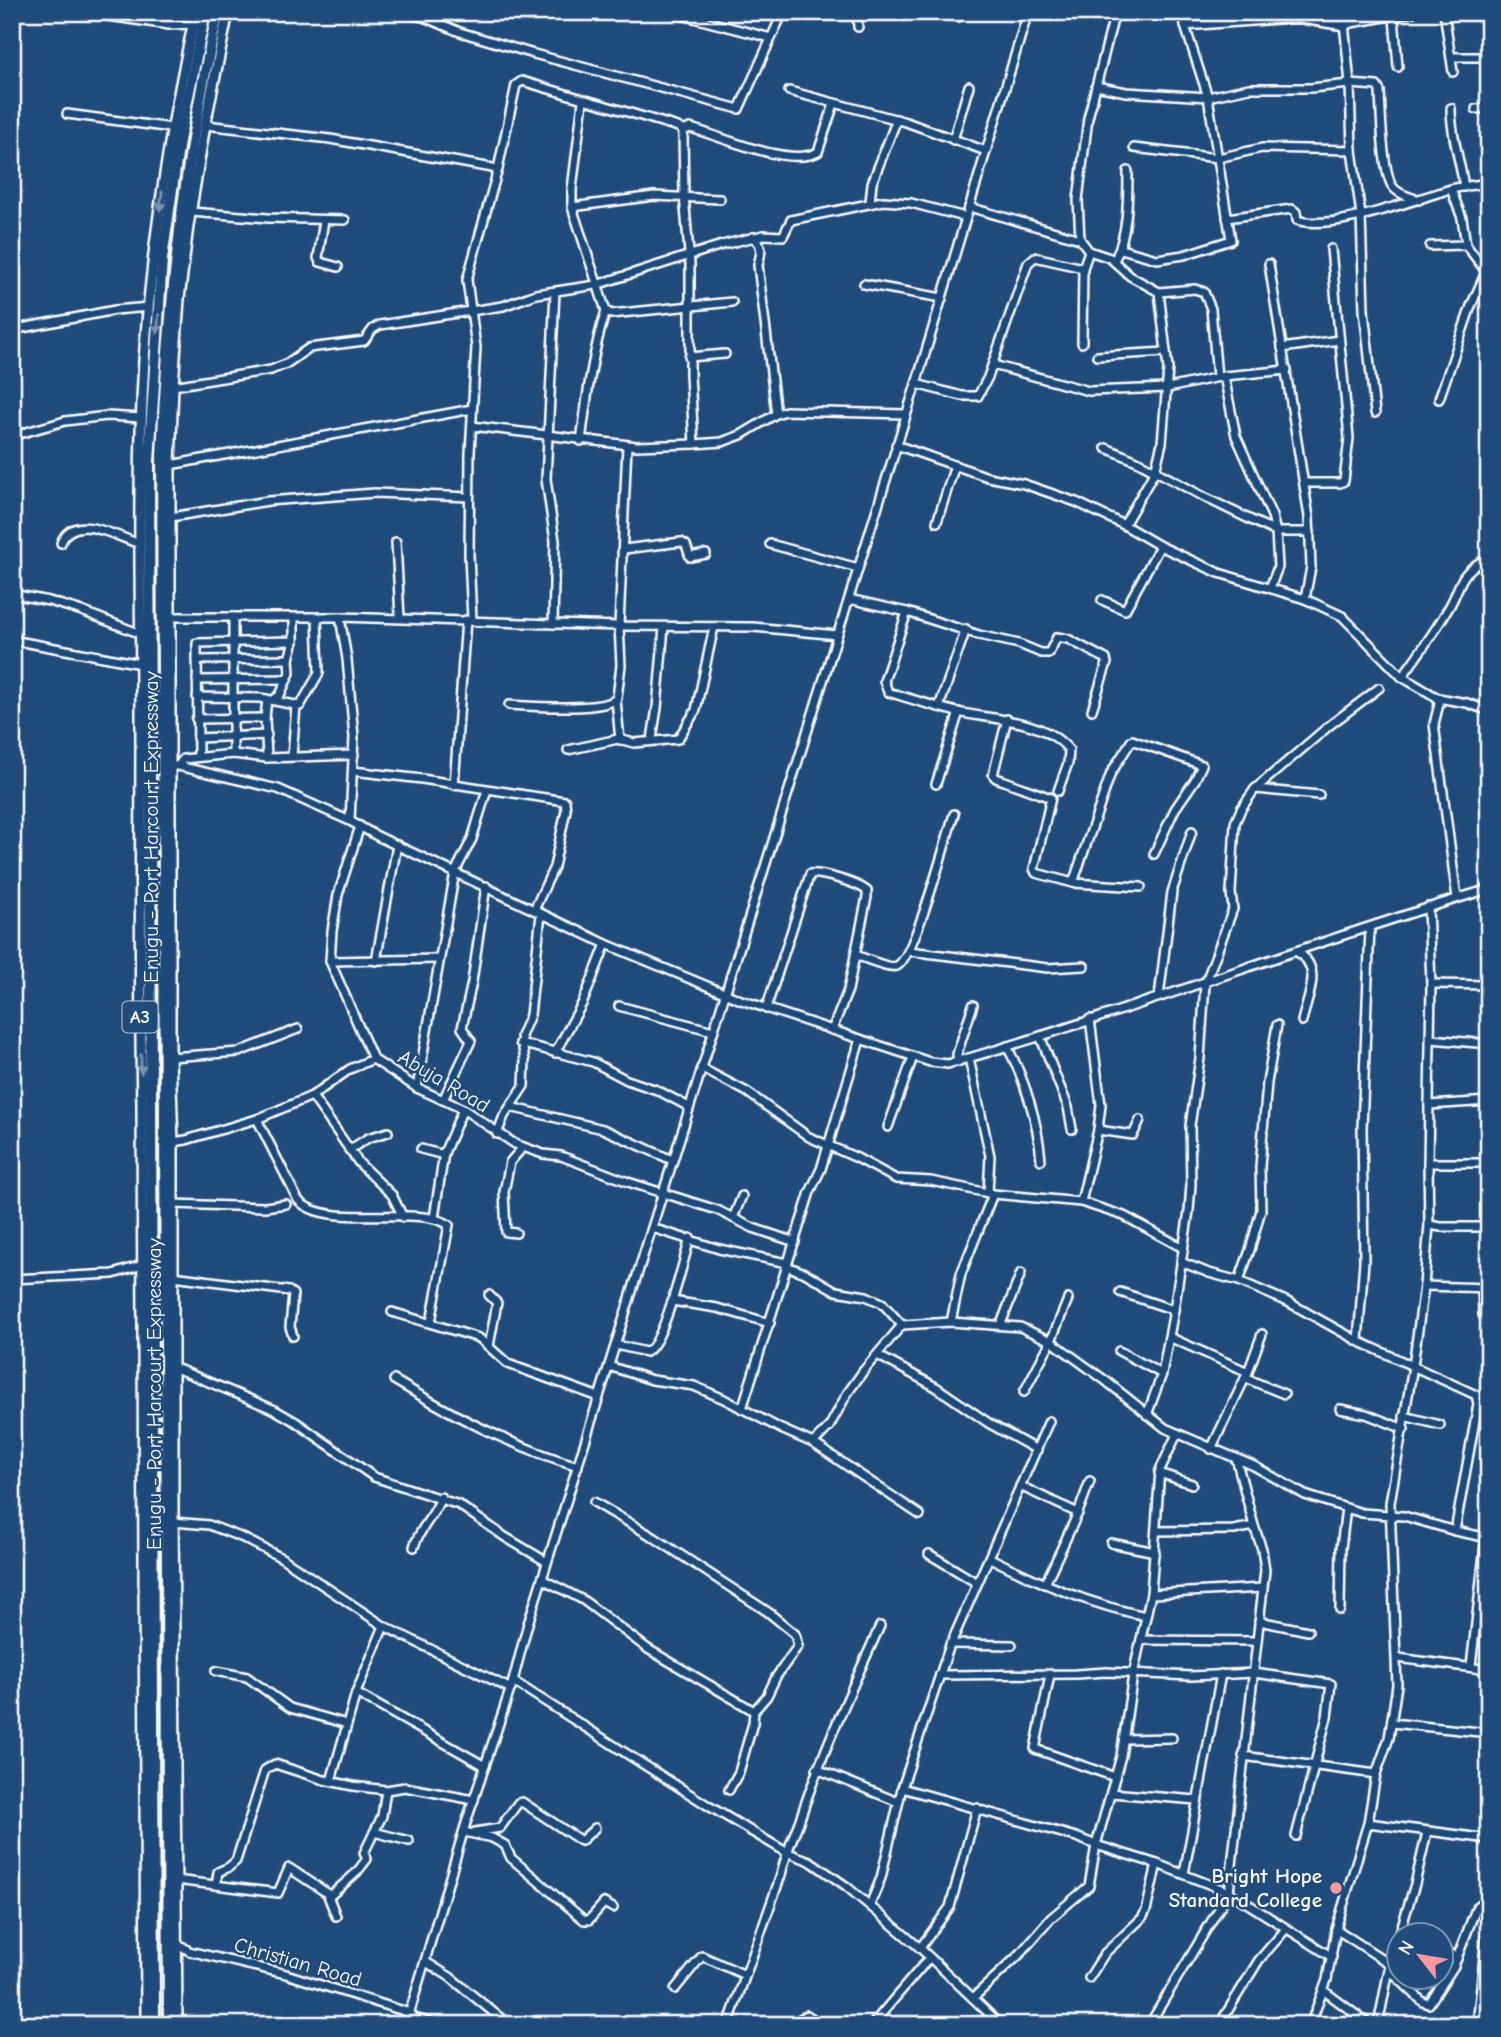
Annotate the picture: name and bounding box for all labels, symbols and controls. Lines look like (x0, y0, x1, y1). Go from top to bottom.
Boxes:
one-way arrow (155, 190, 166, 212)
one-way arrow (152, 314, 163, 336)
street label: Enugu - Port Harcourt Expressway (139, 670, 163, 983)
road number: A3 (122, 1001, 158, 1032)
street label: Abuja Road (394, 1044, 494, 1118)
one-way arrow (135, 1053, 147, 1075)
street label: Enugu - Port Harcourt Expressway (142, 1237, 166, 1550)
place label: Bright Hope Standard College (1169, 1864, 1322, 1912)
marker: Bright Hope Standard College (1328, 1880, 1344, 1896)
north arrow (1386, 1922, 1456, 1992)
street label: Christian Road (231, 1932, 365, 1992)
text: N (1394, 1937, 1419, 1959)

